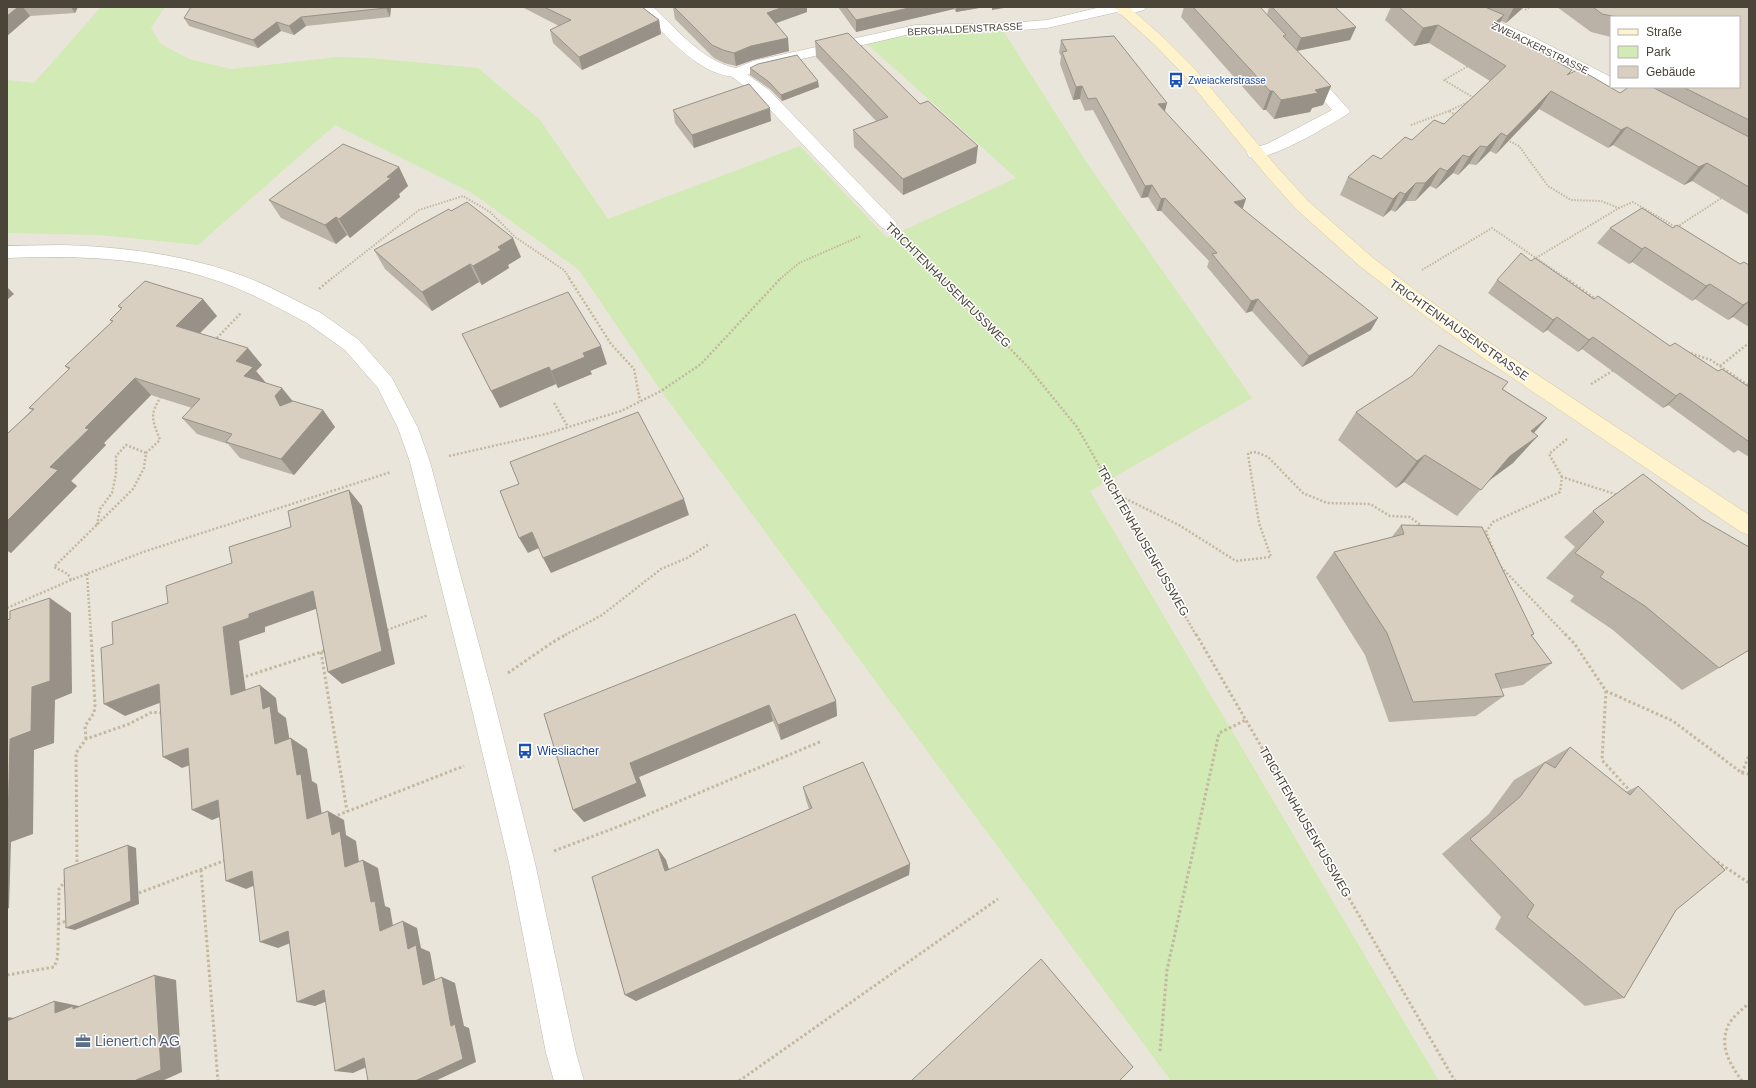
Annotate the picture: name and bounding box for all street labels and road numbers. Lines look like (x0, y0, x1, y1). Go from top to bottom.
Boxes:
street label: BERGHALDENSTRASSE (907, 20, 1023, 38)
street label: ZWEIACKERSTRASSE (1490, 20, 1590, 76)
street label: TRICHTENHAUSENFUSSWEG (882, 219, 1014, 351)
street label: TRICHTENHAUSENSTRASSE (1387, 276, 1531, 384)
street label: TRICHTENHAUSENFUSSWEG (1094, 463, 1192, 619)
street label: TRICHTENHAUSENFUSSWEG (1256, 744, 1354, 900)

